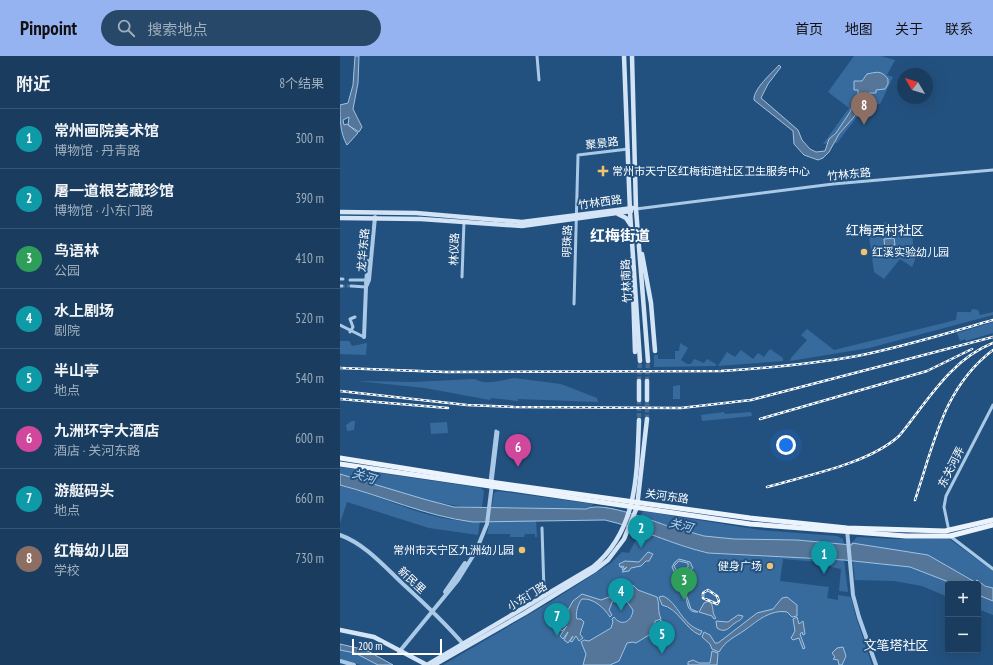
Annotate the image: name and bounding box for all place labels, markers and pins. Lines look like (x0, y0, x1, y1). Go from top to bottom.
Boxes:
pin: 8 (851, 92, 877, 125)
place label: 常州市天宁区红梅街道社区卫生服务中心 (612, 164, 810, 178)
marker: 常州市天宁区红梅街道社区卫生服务中心 (597, 165, 609, 177)
place label: 红溪实验幼儿园 (872, 245, 949, 259)
marker: 红溪实验幼儿园 (859, 247, 869, 257)
pin: 6 (505, 434, 531, 467)
pin: 2 (628, 515, 654, 548)
pin: 1 (811, 541, 837, 574)
place label: 常州市天宁区九洲幼儿园 (393, 543, 514, 557)
marker: 常州市天宁区九洲幼儿园 (517, 545, 527, 555)
place label: 健身广场 (718, 559, 762, 573)
marker: 健身广场 (765, 561, 775, 571)
pin: 3 (671, 567, 697, 600)
pin: 4 (608, 578, 634, 611)
pin: 7 (544, 603, 570, 636)
pin: 5 (649, 621, 675, 654)

